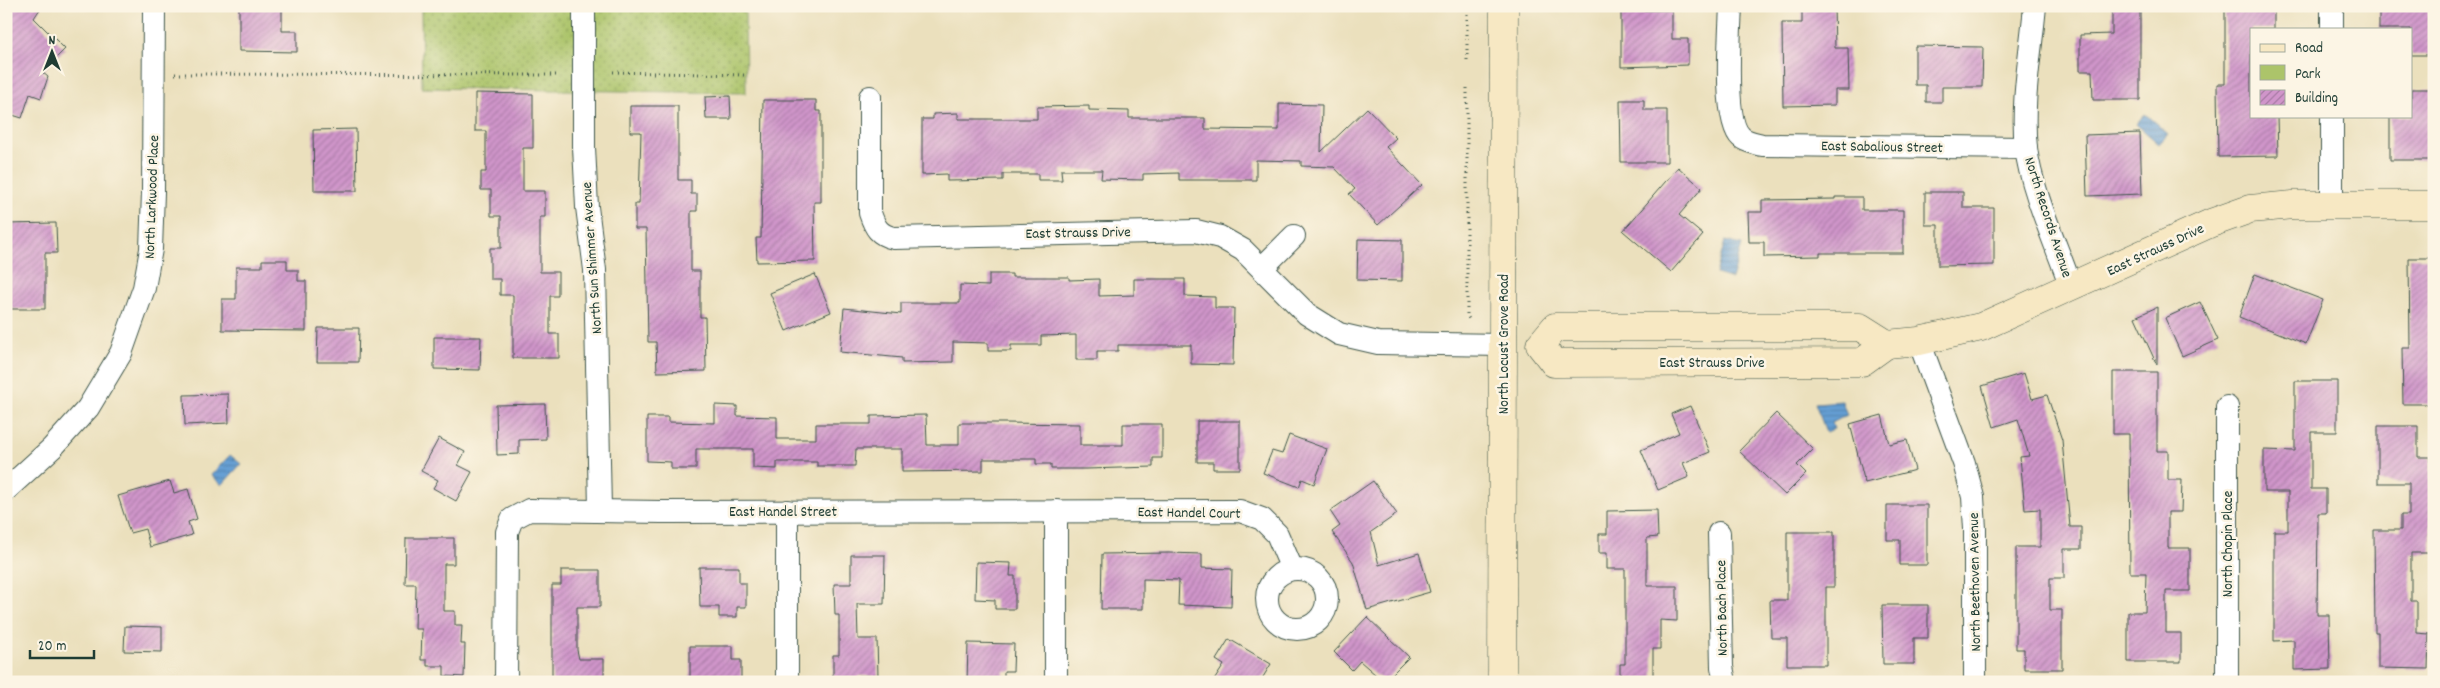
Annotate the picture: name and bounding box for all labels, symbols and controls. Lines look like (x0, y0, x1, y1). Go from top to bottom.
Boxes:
north arrow (28, 28, 78, 78)
legend (2250, 28, 2412, 118)
text: N (49, 31, 56, 51)
text: Road (2295, 38, 2323, 60)
text: Park (2295, 64, 2321, 86)
text: Building (2295, 88, 2338, 110)
street label: North Larkwood Place (140, 134, 166, 259)
street label: East Sabalious Street (1821, 136, 1944, 160)
street label: North Records Avenue (2017, 155, 2077, 281)
street label: North Sun Shimmer Avenue (577, 181, 609, 335)
street label: East Strauss Drive (2103, 218, 2209, 283)
street label: East Strauss Drive (1025, 222, 1131, 246)
street label: North Locust Grove Road (1494, 274, 1516, 414)
street label: East Strauss Drive (1659, 353, 1765, 375)
street label: North Chopin Place (2218, 490, 2240, 597)
street label: East Handel Street (729, 502, 837, 524)
street label: East Handel Court (1137, 502, 1241, 526)
street label: North Beethoven Avenue (1964, 512, 1988, 652)
street label: North Bach Place (1711, 559, 1735, 656)
scale bar (30, 628, 94, 660)
text: 20 m (38, 636, 66, 658)

